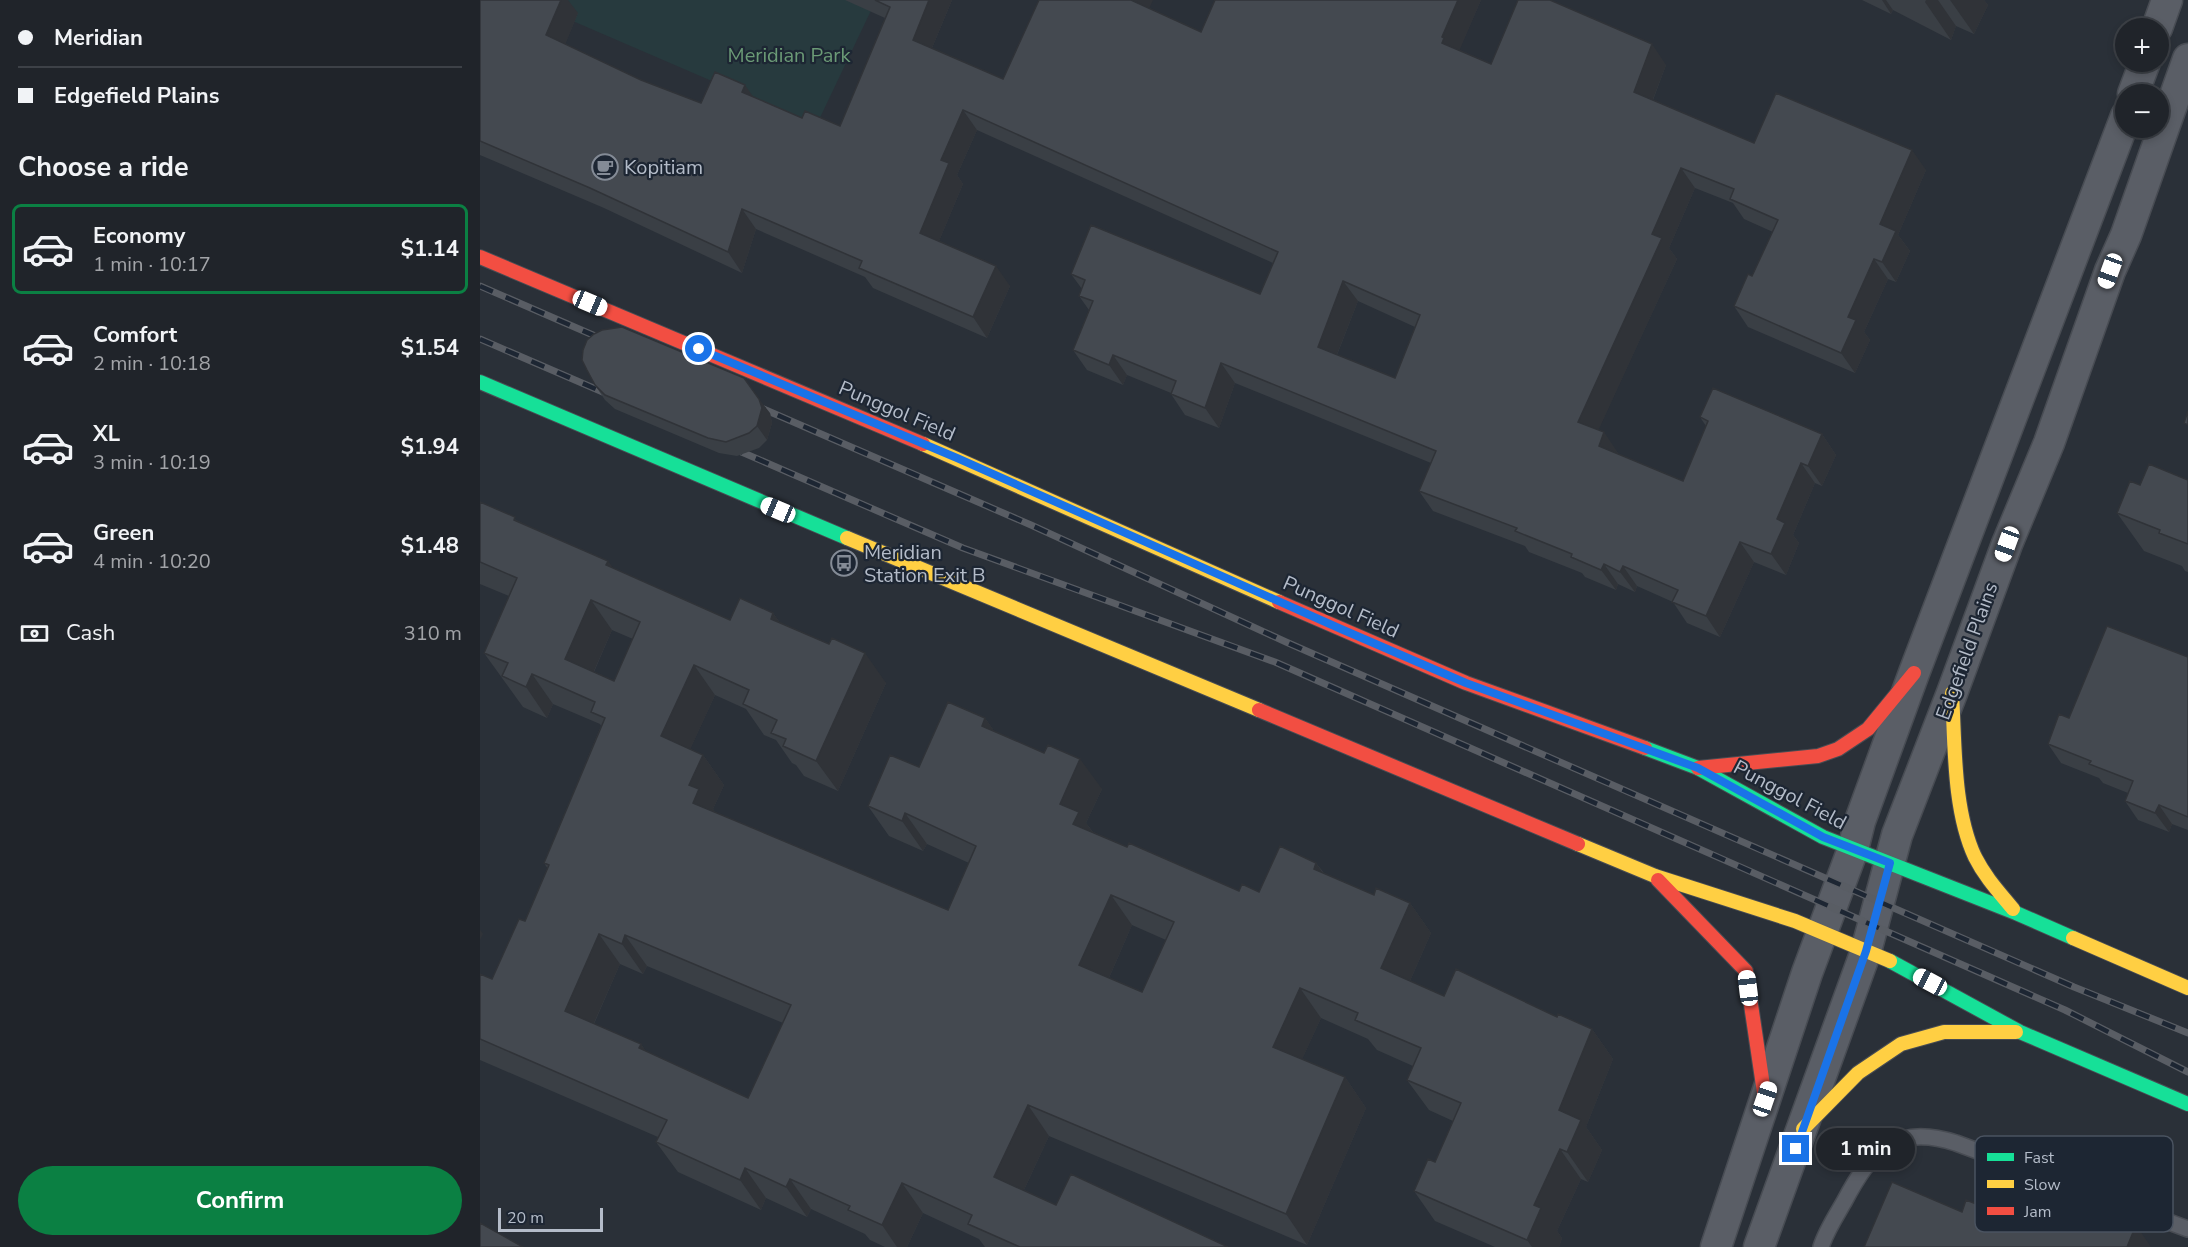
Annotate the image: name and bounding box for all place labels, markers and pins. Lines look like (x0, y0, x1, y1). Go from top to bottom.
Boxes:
cafe icon: Kopitiam (590, 152, 620, 182)
place label: Kopitiam (624, 154, 703, 181)
place label: Meridian Station Exit B (864, 539, 986, 589)
bus stop icon: Meridian Station Exit B (829, 548, 859, 578)

